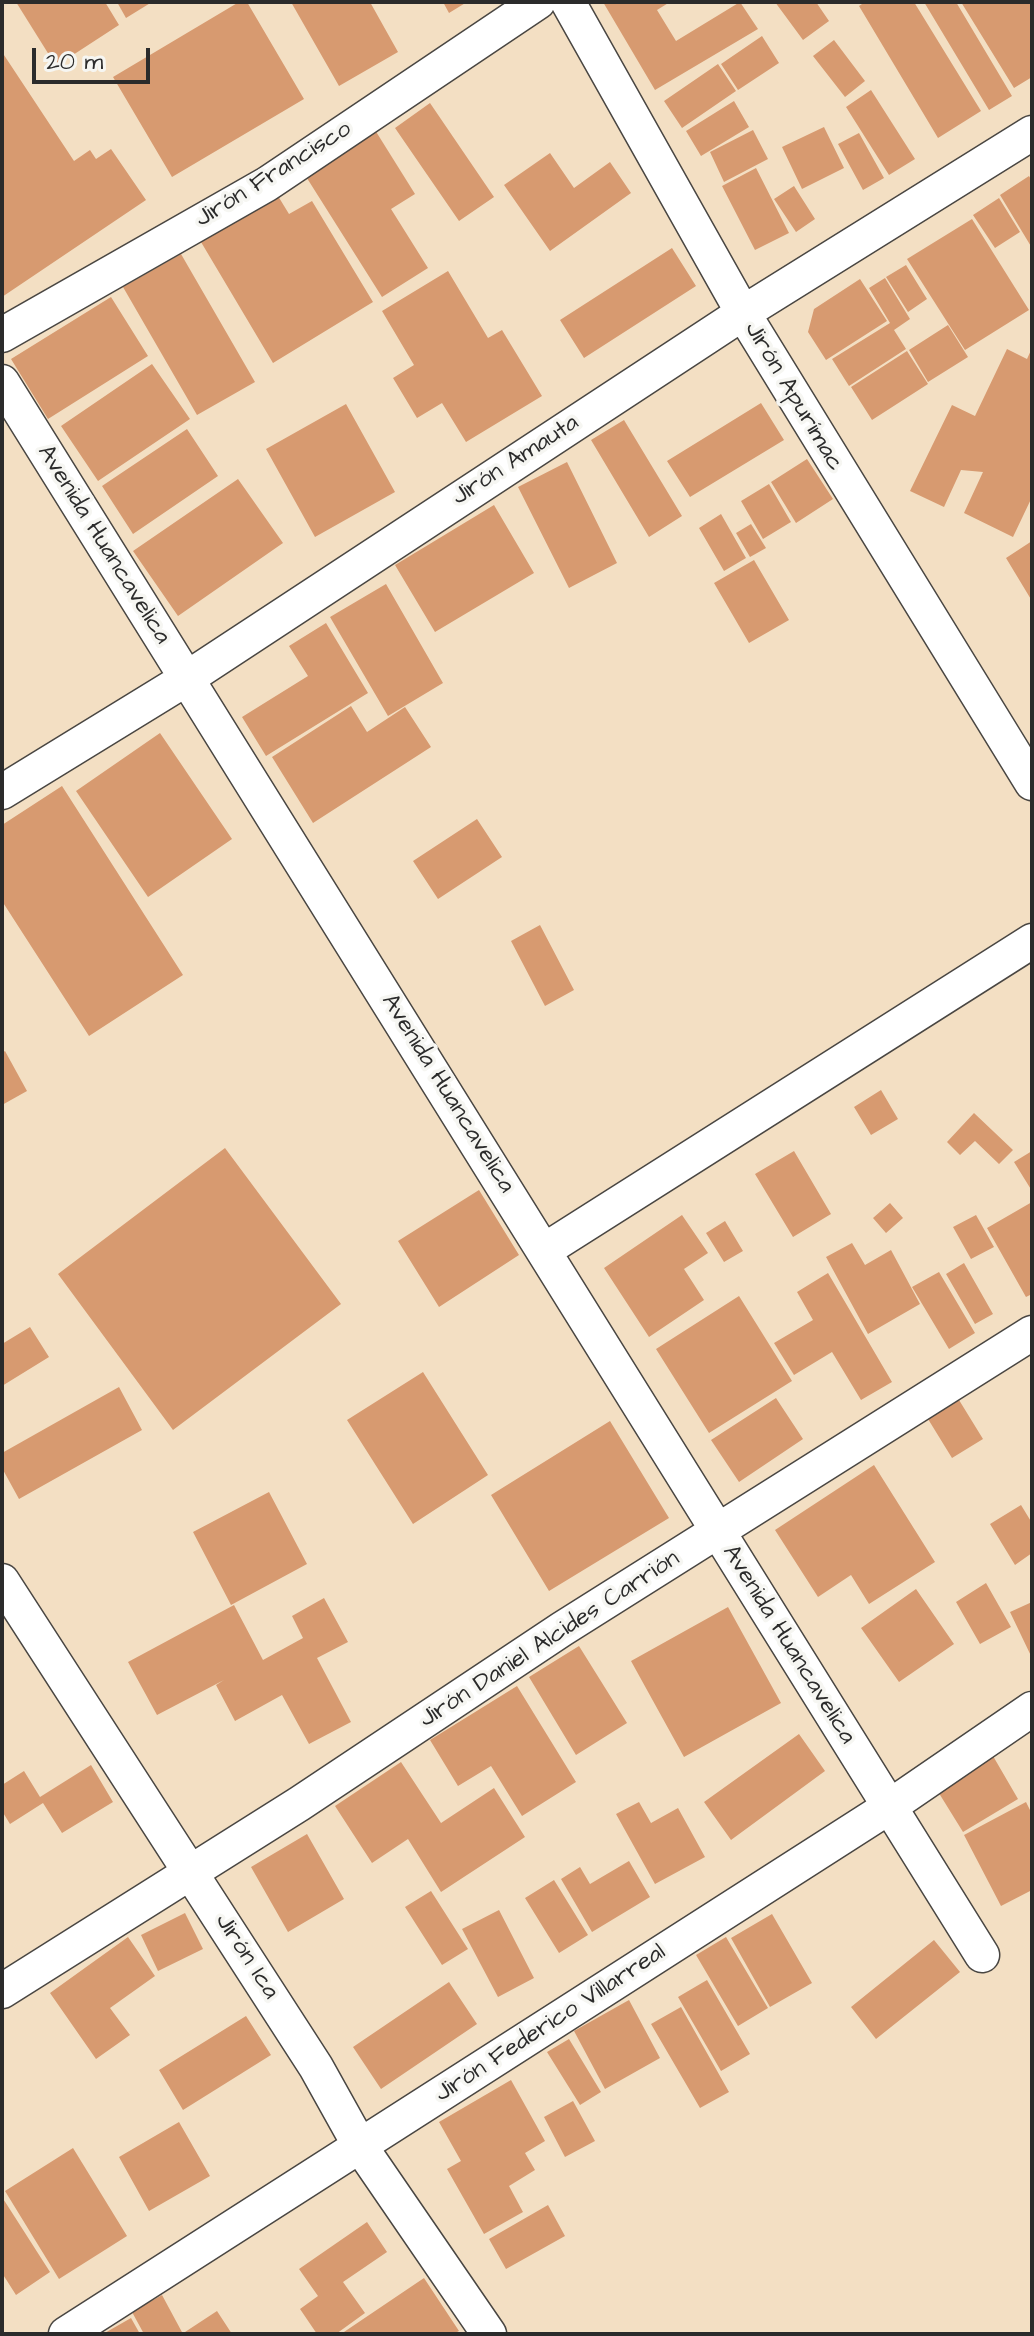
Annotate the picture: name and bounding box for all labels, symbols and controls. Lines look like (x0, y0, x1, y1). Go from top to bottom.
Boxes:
scale bar (36, 32, 154, 82)
text: 20 m (46, 45, 103, 79)
street label: Jirón Francisco (191, 116, 357, 234)
street label: Jirón Apurímac (737, 317, 849, 477)
street label: Jirón Amauta (447, 409, 585, 513)
street label: Avenida Huancavelica (30, 440, 176, 650)
street label: Avenida Huancavelica (374, 989, 520, 1199)
street label: Avenida Huancavelica (715, 1540, 861, 1750)
street label: Jirón Daniel Alcides Carrión (415, 1545, 685, 1735)
street label: Jirón Ica (208, 1909, 284, 2005)
street label: Jirón Federico Villarreal (431, 1939, 671, 2109)

